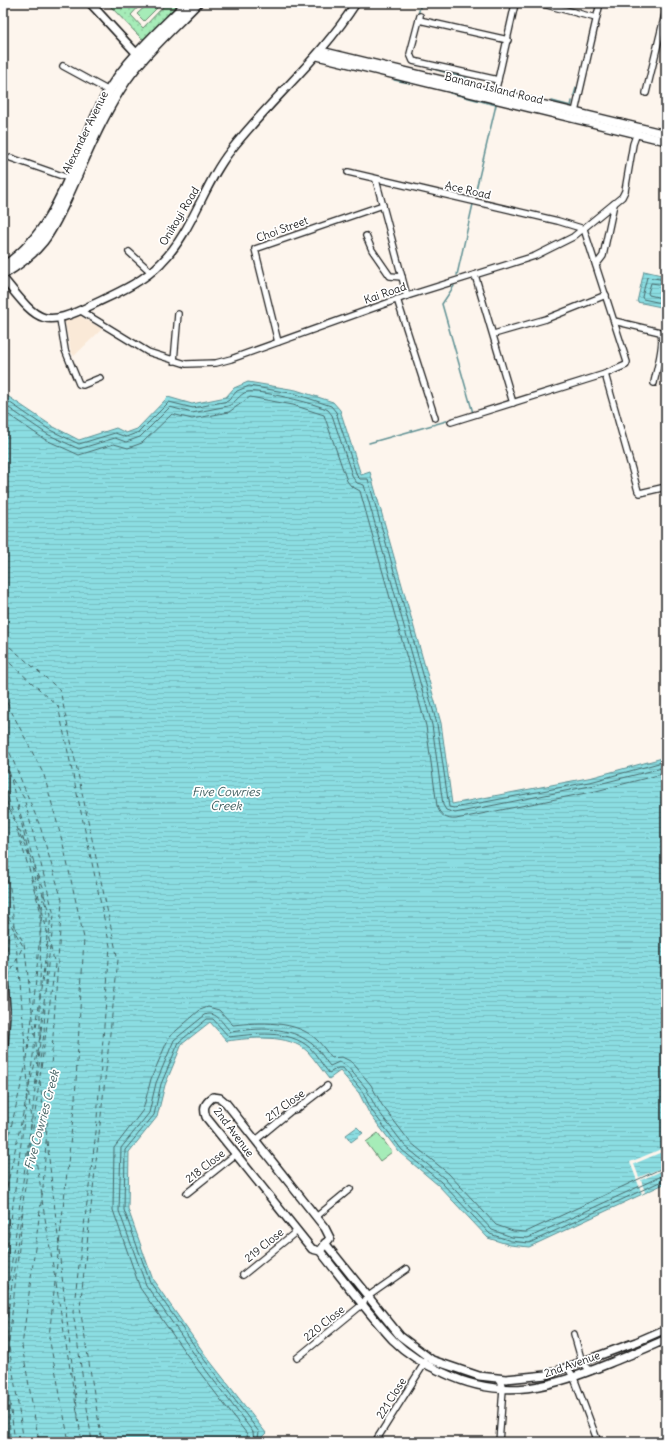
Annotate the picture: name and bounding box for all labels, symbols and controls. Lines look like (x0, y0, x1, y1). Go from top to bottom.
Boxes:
street label: Banana Island Road (443, 69, 545, 107)
street label: Alexander Avenue (59, 89, 111, 175)
street label: Ace Road (444, 178, 493, 202)
street label: Onikoyi Road (156, 184, 202, 248)
street label: Choi Street (254, 213, 310, 245)
street label: Kai Road (362, 279, 409, 307)
water label: Five Cowries Creek (192, 784, 262, 813)
water label: Five Cowries Creek (21, 1068, 62, 1171)
street label: 217 Close (263, 1086, 307, 1124)
street label: 2nd Avenue (211, 1104, 257, 1160)
street label: 218 Close (182, 1146, 228, 1186)
street label: 219 Close (242, 1225, 286, 1265)
street label: 220 Close (301, 1302, 347, 1344)
street label: 2nd Avenue (542, 1348, 602, 1380)
street label: 221 Close (373, 1375, 409, 1421)

